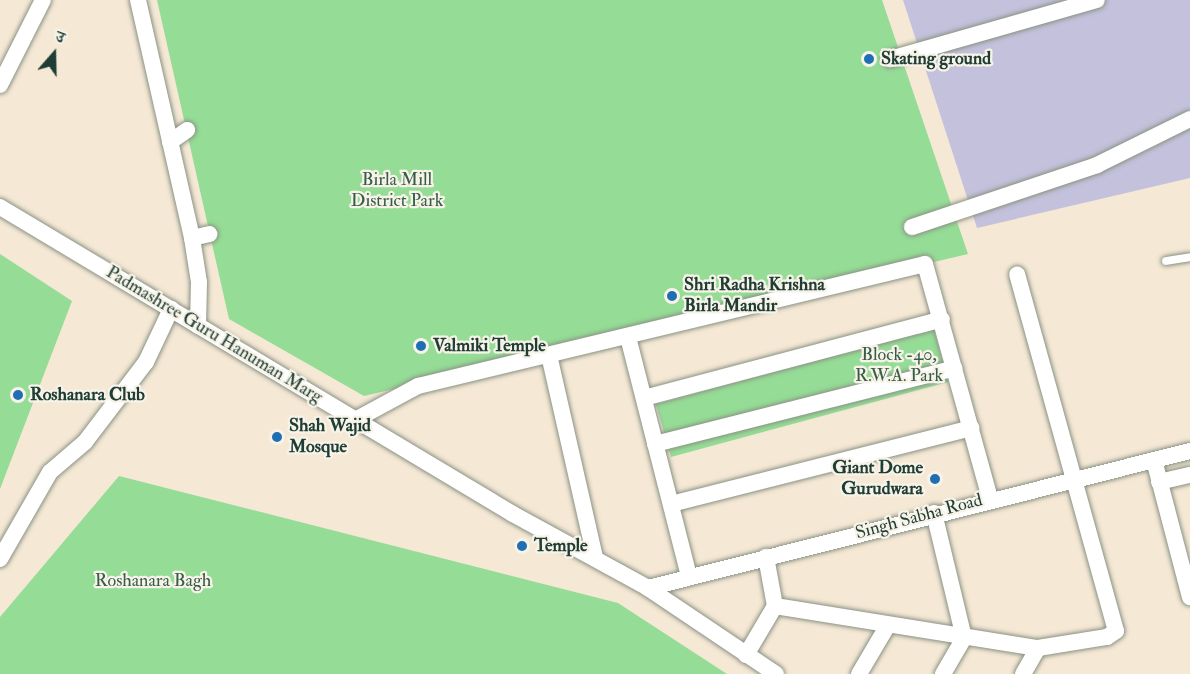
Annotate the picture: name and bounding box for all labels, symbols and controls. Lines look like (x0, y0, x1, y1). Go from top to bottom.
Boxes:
north arrow (24, 24, 84, 84)
text: उ (53, 26, 67, 48)
place label: Skating ground (881, 48, 991, 70)
marker: Skating ground (862, 52, 876, 66)
park label: Birla Mill District Park (351, 170, 443, 213)
street label: Padmashree Guru Hanuman Marg (102, 262, 326, 408)
place label: Shri Radha Krishna Birla Mandir (684, 275, 825, 318)
marker: Shri Radha Krishna Birla Mandir (665, 289, 679, 303)
place label: Valmiki Temple (433, 335, 546, 357)
marker: Valmiki Temple (414, 339, 428, 353)
park label: Block -40, R.W.A. Park (855, 345, 943, 388)
place label: Roshanara Club (30, 384, 145, 406)
marker: Roshanara Club (11, 388, 25, 402)
place label: Shah Wajid Mosque (289, 416, 371, 458)
marker: Shah Wajid Mosque (270, 430, 284, 444)
place label: Giant Dome Gurudwara (832, 458, 923, 500)
marker: Giant Dome Gurudwara (928, 472, 942, 486)
street label: Singh Sabha Road (853, 490, 985, 544)
place label: Temple (534, 535, 588, 557)
marker: Temple (515, 539, 529, 553)
park label: Roshanara Bagh (95, 570, 211, 592)

